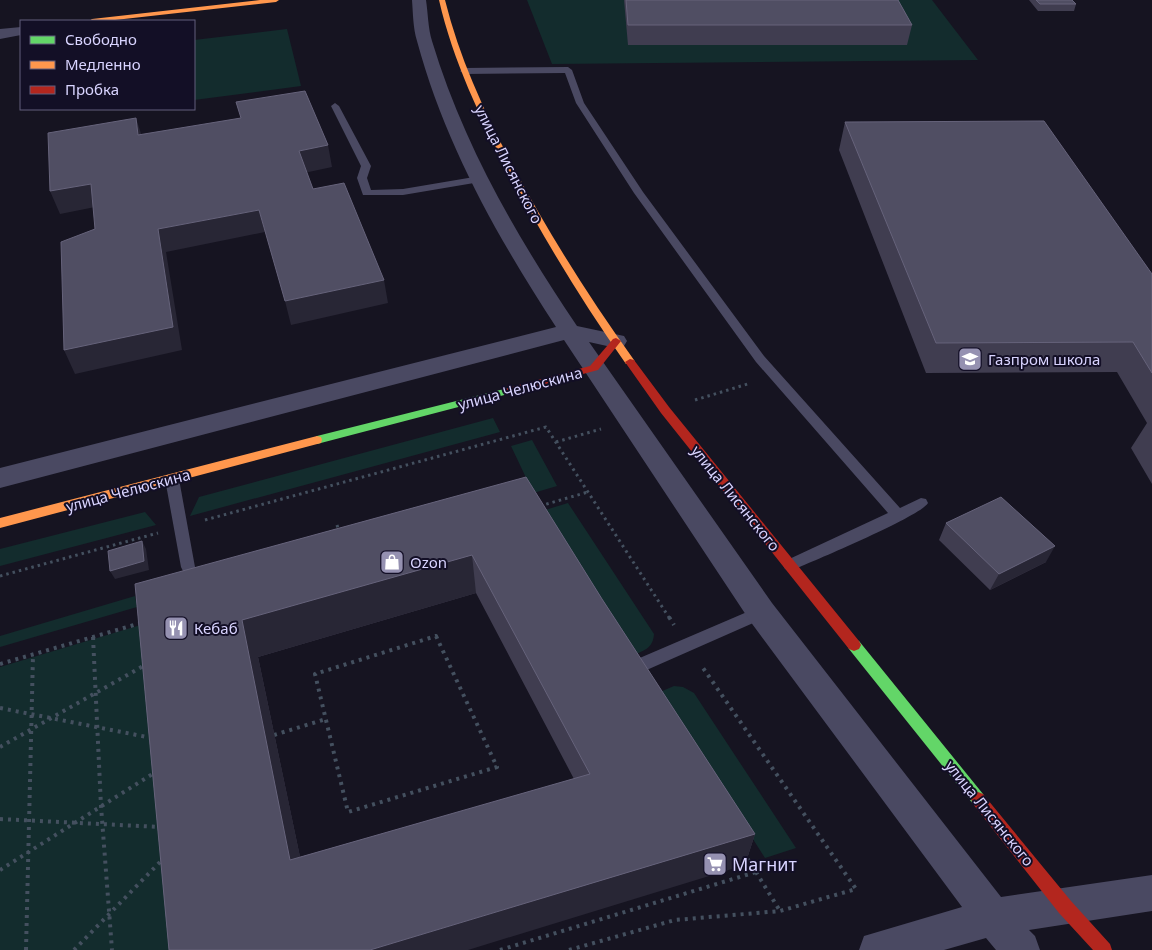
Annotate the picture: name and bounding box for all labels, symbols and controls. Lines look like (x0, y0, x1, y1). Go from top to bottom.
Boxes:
legend (20, 20, 195, 110)
text: Свободно (65, 29, 137, 49)
text: Медленно (65, 54, 141, 74)
text: Пробка (65, 79, 119, 99)
street label: улица Лисянского (470, 101, 548, 227)
school or university icon: Газпром школа (957, 346, 983, 372)
place label: Газпром школа (988, 349, 1100, 369)
street label: улица Челюскина (456, 362, 584, 414)
street label: улица Лисянского (687, 441, 785, 555)
street label: улица Челюскина (64, 464, 192, 516)
shop icon: Ozon (379, 549, 405, 575)
place label: Ozon (410, 552, 447, 572)
restaurant icon: Кебаб (163, 615, 189, 641)
place label: Кебаб (194, 618, 238, 638)
street label: улица Лисянского (941, 756, 1039, 870)
supermarket icon: Магнит (702, 851, 728, 877)
place label: Магнит (732, 852, 797, 876)

